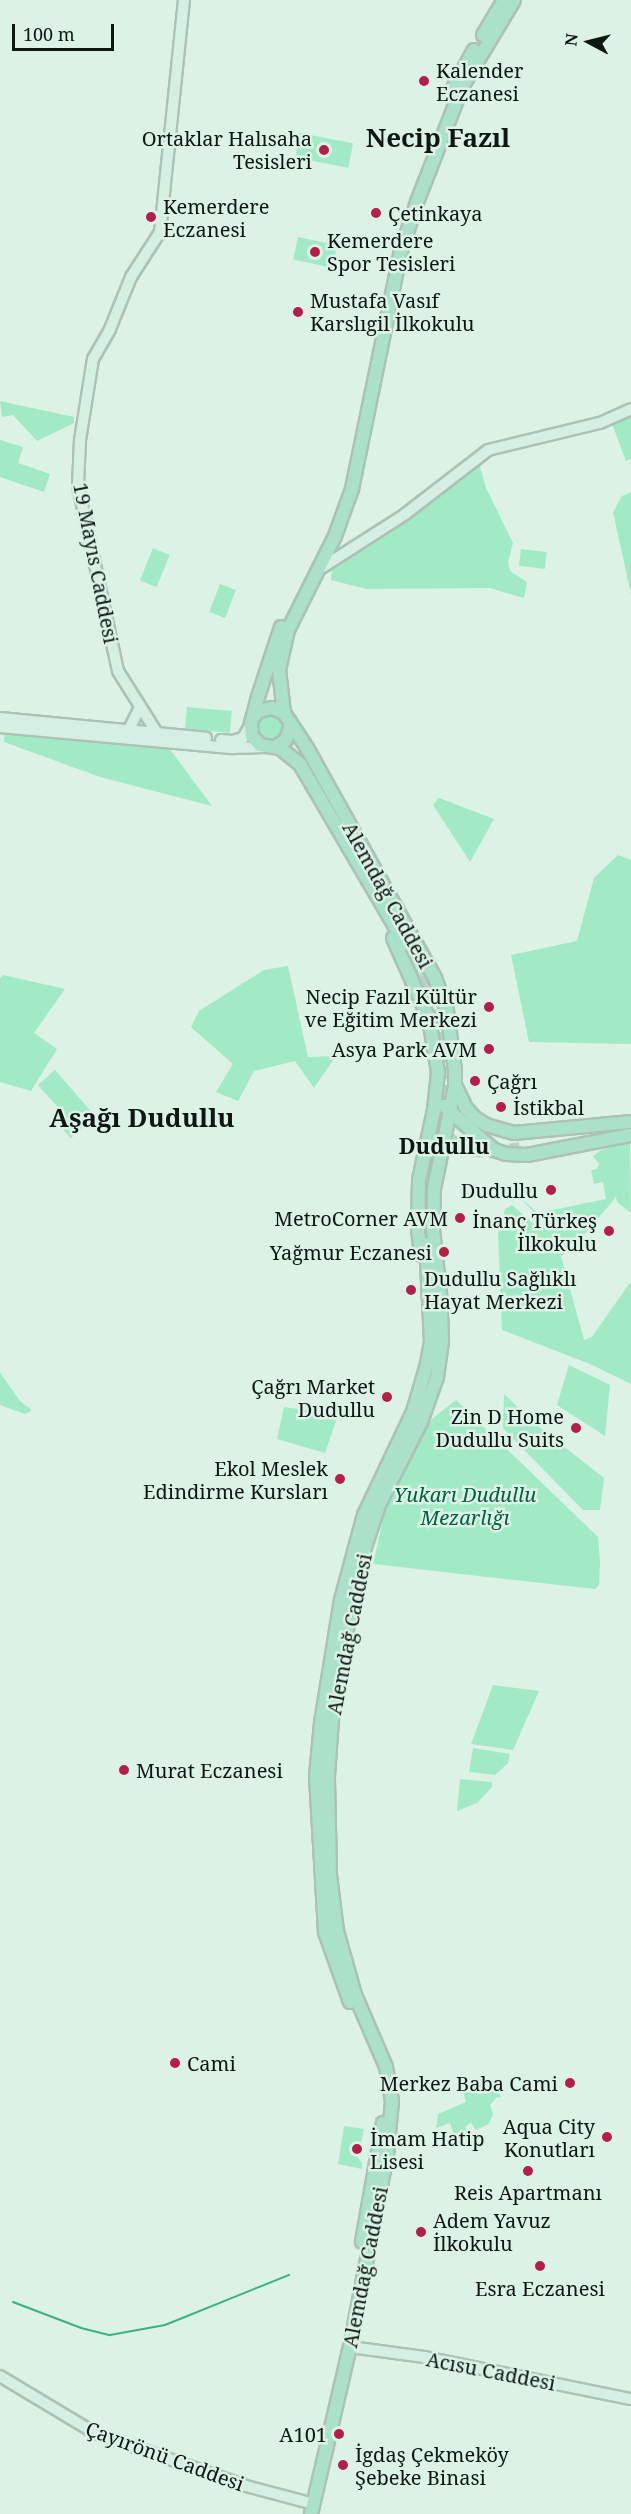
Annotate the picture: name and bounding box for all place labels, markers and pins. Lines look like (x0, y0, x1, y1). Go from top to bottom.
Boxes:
place label: Kalender Eczanesi (436, 58, 523, 105)
marker: Kalender Eczanesi (417, 74, 431, 88)
place label: Ortaklar Halısaha Tesisleri (142, 126, 312, 173)
marker: Ortaklar Halısaha Tesisleri (317, 143, 331, 157)
place label: Kemerdere Eczanesi (163, 194, 269, 241)
place label: Çetinkaya (388, 201, 482, 225)
marker: Çetinkaya (369, 206, 383, 220)
marker: Kemerdere Eczanesi (144, 210, 158, 224)
place label: Kemerdere Spor Tesisleri (327, 228, 455, 275)
marker: Kemerdere Spor Tesisleri (308, 245, 322, 259)
place label: Mustafa Vasıf Karslıgil İlkokulu (310, 288, 475, 335)
marker: Mustafa Vasıf Karslıgil İlkokulu (291, 305, 305, 319)
place label: Necip Fazıl Kültür ve Eğitim Merkezi (305, 984, 477, 1031)
marker: Necip Fazıl Kültür ve Eğitim Merkezi (482, 1000, 496, 1014)
place label: Asya Park AVM (332, 1037, 477, 1061)
marker: Asya Park AVM (482, 1042, 496, 1056)
place label: Çağrı (487, 1069, 537, 1093)
marker: Çağrı (468, 1074, 482, 1088)
place label: İstikbal (513, 1095, 584, 1119)
marker: İstikbal (494, 1100, 508, 1114)
place label: Dudullu (461, 1178, 538, 1202)
marker: Dudullu (542, 1181, 560, 1199)
place label: MetroCorner AVM (274, 1206, 448, 1230)
place label: İnanç Türkeş İlkokulu (472, 1208, 597, 1255)
marker: MetroCorner AVM (453, 1211, 467, 1225)
marker: İnanç Türkeş İlkokulu (602, 1224, 616, 1238)
place label: Yağmur Eczanesi (270, 1240, 432, 1264)
marker: Yağmur Eczanesi (437, 1245, 451, 1259)
place label: Dudullu Sağlıklı Hayat Merkezi (424, 1266, 576, 1313)
marker: Dudullu Sağlıklı Hayat Merkezi (402, 1281, 420, 1299)
place label: Çağrı Market Dudullu (251, 1374, 375, 1421)
marker: Çağrı Market Dudullu (380, 1390, 394, 1404)
place label: Zin D Home Dudullu Suits (435, 1404, 564, 1451)
marker: Zin D Home Dudullu Suits (569, 1421, 583, 1435)
place label: Ekol Meslek Edindirme Kursları (143, 1456, 328, 1503)
marker: Ekol Meslek Edindirme Kursları (333, 1472, 347, 1486)
place label: Murat Eczanesi (136, 1758, 283, 1782)
marker: Murat Eczanesi (117, 1763, 131, 1777)
place label: Cami (187, 2051, 236, 2075)
marker: Cami (168, 2056, 182, 2070)
place label: Merkez Baba Cami (380, 2071, 558, 2095)
marker: Merkez Baba Cami (563, 2076, 577, 2090)
place label: Aqua City Konutları (503, 2114, 595, 2161)
place label: İmam Hatip Lisesi (370, 2126, 484, 2173)
marker: Aqua City Konutları (600, 2130, 614, 2144)
marker: İmam Hatip Lisesi (348, 2140, 366, 2158)
marker: Reis Apartmanı (521, 2164, 535, 2178)
place label: Reis Apartmanı (454, 2180, 602, 2204)
place label: Adem Yavuz İlkokulu (433, 2208, 551, 2255)
marker: Adem Yavuz İlkokulu (414, 2225, 428, 2239)
marker: Esra Eczanesi (533, 2259, 547, 2273)
place label: Esra Eczanesi (475, 2276, 605, 2300)
place label: A101 (279, 2422, 327, 2446)
marker: A101 (332, 2427, 346, 2441)
place label: İgdaş Çekmeköy Şebeke Binasi (355, 2442, 509, 2489)
marker: İgdaş Çekmeköy Şebeke Binasi (336, 2458, 350, 2472)

